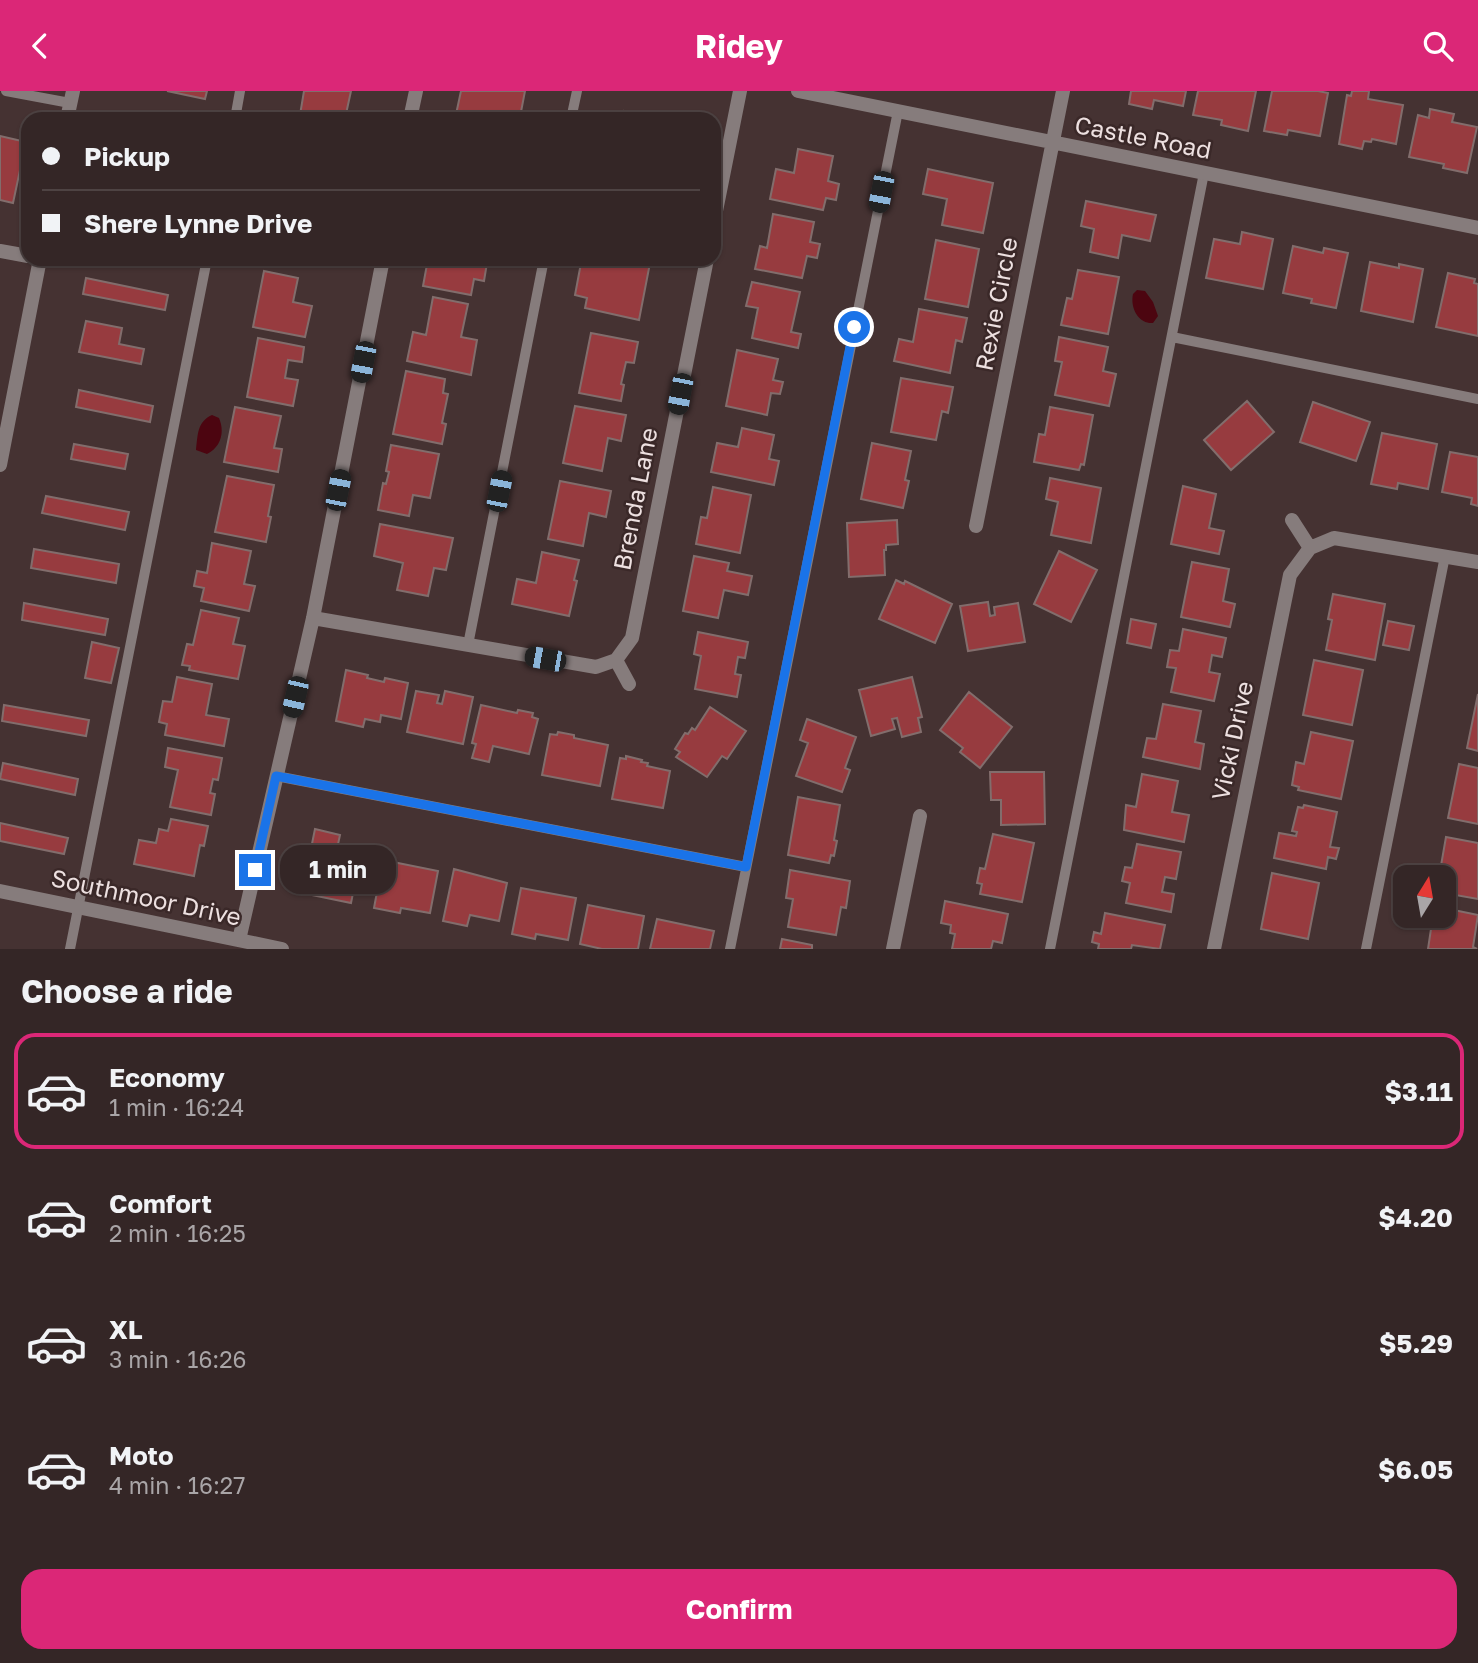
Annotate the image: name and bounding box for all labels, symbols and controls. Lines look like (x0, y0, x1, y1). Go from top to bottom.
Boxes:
icon: back (21, 27, 59, 65)
text: Ridey (695, 27, 783, 65)
icon: search (1419, 27, 1457, 65)
street label: Castle Road (1073, 109, 1214, 164)
text: Pickup (84, 141, 170, 172)
car (867, 169, 896, 215)
text: Shere Lynne Drive (84, 208, 312, 239)
street label: Rexie Circle (968, 234, 1023, 373)
route start (838, 311, 870, 343)
car (349, 339, 378, 385)
car (666, 371, 695, 417)
street label: Brenda Lane (607, 425, 663, 572)
car (324, 467, 353, 513)
car (485, 468, 514, 514)
car (523, 645, 568, 673)
car (281, 674, 310, 720)
street label: Vicki Drive (1205, 678, 1258, 803)
callout: 1 min (280, 845, 395, 895)
route end (239, 854, 271, 886)
text: 1 min (309, 855, 367, 883)
street label: Southmoor Drive (49, 862, 244, 931)
north arrow (1393, 865, 1456, 927)
map controls (1393, 865, 1456, 928)
text: Choose a ride (21, 972, 233, 1010)
icon: car (25, 1060, 88, 1123)
text: Economy (109, 1062, 225, 1093)
text: $3.11 (1385, 1076, 1453, 1107)
text: 1 min · 16:24 (109, 1093, 244, 1121)
icon: car (25, 1186, 88, 1249)
text: Comfort (109, 1188, 212, 1219)
text: $4.20 (1378, 1202, 1453, 1233)
text: 2 min · 16:25 (109, 1219, 246, 1247)
icon: car (25, 1312, 88, 1375)
text: XL (109, 1314, 143, 1345)
text: $5.29 (1379, 1328, 1453, 1359)
text: 3 min · 16:26 (109, 1345, 247, 1373)
icon: car (25, 1438, 88, 1501)
text: Moto (109, 1440, 174, 1471)
text: $6.05 (1378, 1454, 1453, 1485)
text: 4 min · 16:27 (109, 1471, 245, 1499)
button: Confirm (21, 1569, 1457, 1649)

